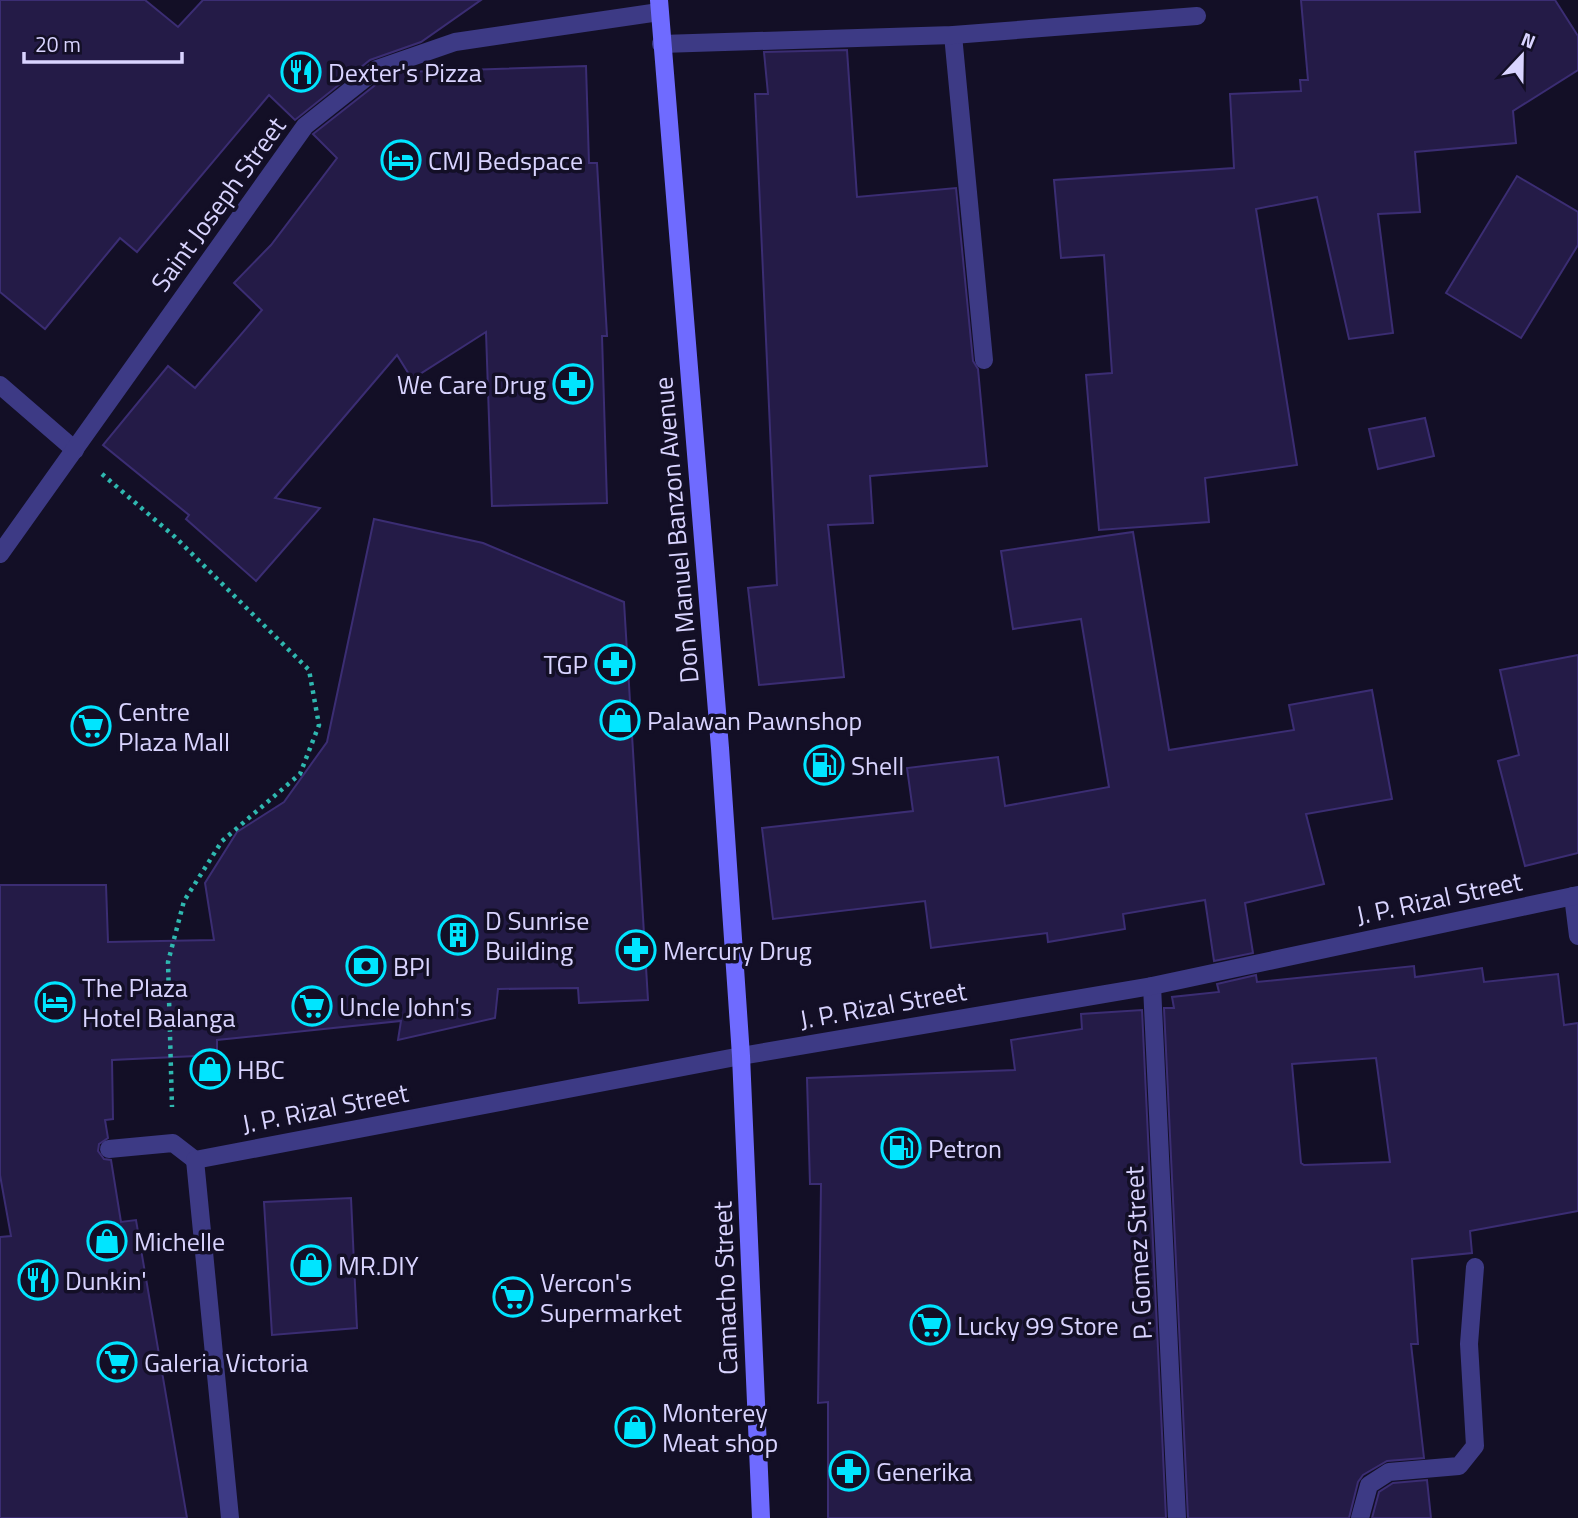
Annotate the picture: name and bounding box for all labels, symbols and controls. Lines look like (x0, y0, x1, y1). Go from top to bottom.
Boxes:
scale bar (24, 21, 182, 65)
north arrow (1487, 21, 1557, 91)
text: N (1517, 24, 1540, 56)
text: 20 m (35, 28, 81, 60)
restaurant icon: Dexter's Pizza (280, 51, 322, 93)
place label: Dexter's Pizza (328, 53, 482, 92)
street label: Saint Joseph Street (141, 108, 295, 300)
hotel icon: CMJ Bedspace (380, 139, 422, 181)
place label: CMJ Bedspace (428, 141, 583, 180)
pharmacy icon: We Care Drug (552, 363, 594, 405)
place label: We Care Drug (397, 365, 546, 404)
street label: Don Manuel Banzon Avenue (643, 375, 709, 685)
pharmacy icon: TGP (594, 643, 636, 685)
place label: TGP (543, 645, 588, 684)
place label: Centre Plaza Mall (118, 692, 230, 761)
shop icon: Palawan Pawnshop (599, 699, 641, 741)
place label: Palawan Pawnshop (647, 701, 862, 740)
supermarket icon: Centre Plaza Mall (70, 705, 112, 747)
fuel station icon: Shell (803, 744, 845, 786)
place label: Shell (851, 746, 904, 785)
street label: J. P. Rizal Street (1352, 861, 1526, 935)
place label: D Sunrise Building (485, 901, 589, 970)
building icon: D Sunrise Building (437, 914, 479, 956)
pharmacy icon: Mercury Drug (615, 929, 657, 971)
place label: Mercury Drug (663, 931, 812, 970)
bank icon: BPI (345, 945, 387, 987)
place label: BPI (393, 947, 431, 986)
place label: The Plaza Hotel Balanga (82, 968, 235, 1037)
street label: J. P. Rizal Street (796, 971, 970, 1039)
hotel icon: The Plaza Hotel Balanga (34, 981, 76, 1023)
supermarket icon: Uncle John's (291, 985, 333, 1027)
place label: Uncle John's (339, 987, 472, 1026)
shop icon: HBC (189, 1048, 231, 1090)
place label: HBC (237, 1050, 285, 1089)
street label: J. P. Rizal Street (238, 1073, 412, 1143)
fuel station icon: Petron (880, 1127, 922, 1169)
place label: Petron (928, 1129, 1002, 1168)
street label: P. Gomez Street (1114, 1165, 1162, 1341)
street label: Camacho Street (702, 1201, 748, 1375)
shop icon: Michelle (86, 1220, 128, 1262)
place label: Michelle (134, 1222, 225, 1261)
shop icon: MR.DIY (290, 1244, 332, 1286)
place label: MR.DIY (338, 1246, 419, 1285)
restaurant icon: Dunkin' (17, 1259, 59, 1301)
place label: Dunkin' (65, 1261, 147, 1300)
place label: Vercon's Supermarket (540, 1263, 682, 1332)
supermarket icon: Vercon's Supermarket (492, 1276, 534, 1318)
supermarket icon: Lucky 99 Store (909, 1304, 951, 1346)
place label: Lucky 99 Store (957, 1306, 1119, 1345)
supermarket icon: Galeria Victoria (96, 1341, 138, 1383)
place label: Galeria Victoria (144, 1343, 308, 1382)
place label: Monterey Meat shop (662, 1393, 778, 1462)
shop icon: Monterey Meat shop (614, 1406, 656, 1448)
pharmacy icon: Generika (828, 1450, 870, 1492)
place label: Generika (876, 1452, 972, 1491)

